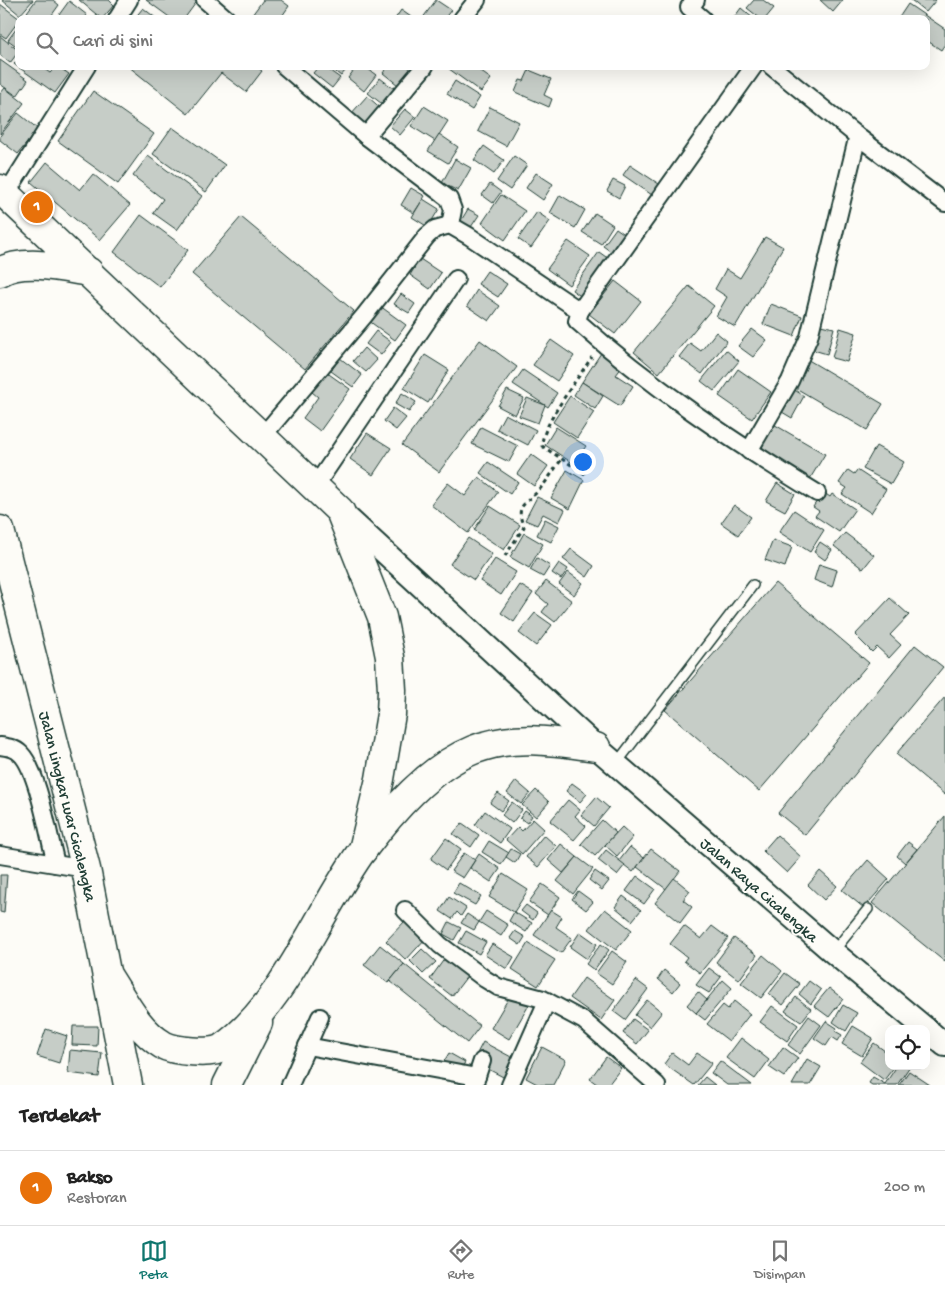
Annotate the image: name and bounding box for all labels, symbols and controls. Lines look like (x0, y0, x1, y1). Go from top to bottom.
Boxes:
search box (15, 15, 930, 70)
icon: search (33, 29, 61, 57)
text: Cari di sini (73, 31, 153, 54)
pin: 1 (21, 188, 53, 226)
your location (570, 449, 596, 475)
street label: Jalan Lingkar Luar Cicalengka (33, 710, 99, 905)
street label: Jalan Raya Cicalengka (695, 835, 821, 949)
map controls (885, 1025, 930, 1070)
button: locate (885, 1025, 930, 1070)
text: Terdekat (20, 1105, 99, 1130)
text: Bakso (67, 1167, 113, 1190)
text: 1 (33, 1179, 39, 1198)
text: 200 m (884, 1179, 925, 1198)
text: Restoran (67, 1190, 127, 1209)
tab: Peta (139, 1237, 168, 1284)
tab: Rute (447, 1237, 475, 1284)
tab: Disimpan (754, 1237, 806, 1284)

